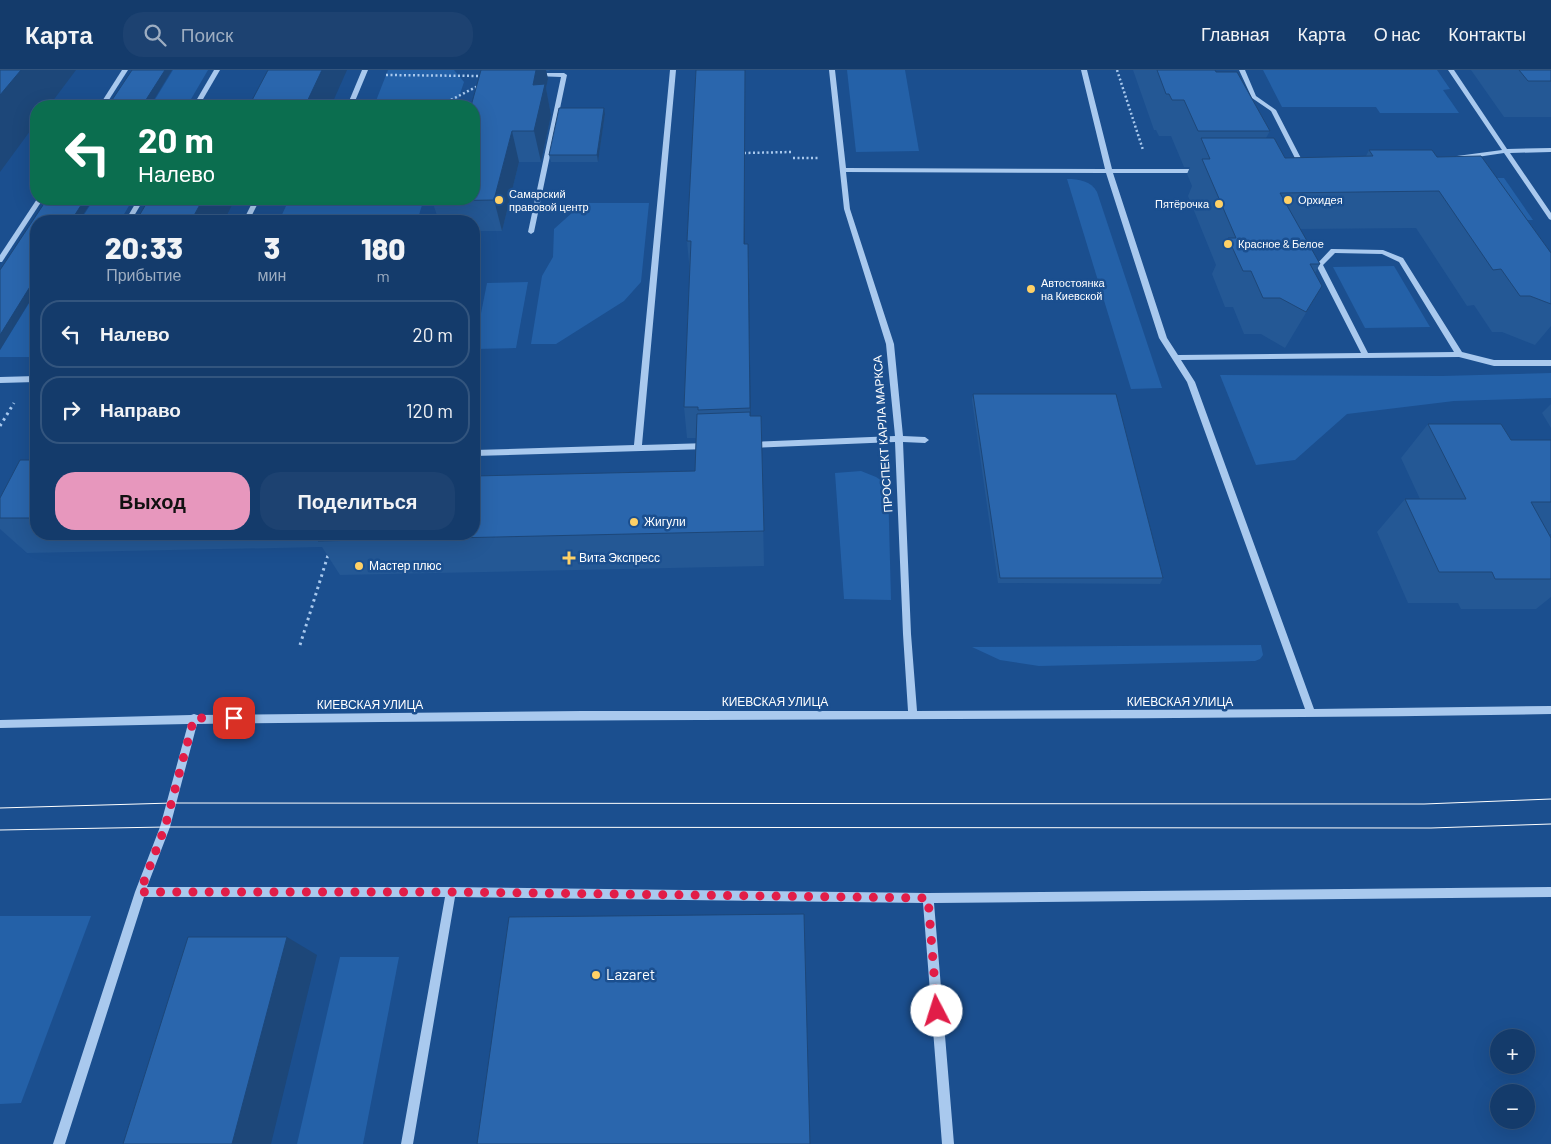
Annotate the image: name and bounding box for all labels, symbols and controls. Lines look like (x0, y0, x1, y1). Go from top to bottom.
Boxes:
search box (123, 12, 473, 57)
text: Карта (25, 20, 93, 49)
icon: search (141, 21, 169, 49)
text: Поиск (181, 23, 233, 46)
text: Главная (1201, 23, 1270, 45)
text: Карта (1298, 23, 1346, 45)
text: О нас (1374, 23, 1420, 45)
text: Контакты (1448, 23, 1526, 45)
text: 20 m (138, 118, 214, 160)
icon: left (55, 120, 120, 185)
text: Налево (138, 160, 215, 186)
place label: Самарский правовой центр (509, 187, 589, 213)
place label: Орхидея (1298, 193, 1343, 206)
marker: Самарский правовой центр (493, 194, 505, 206)
marker: Орхидея (1282, 194, 1294, 206)
place label: Пятёрочка (1155, 197, 1210, 210)
marker: Пятёрочка (1213, 198, 1225, 210)
text: 20:33 (105, 229, 183, 265)
text: 3 (264, 229, 280, 265)
text: 180 (361, 230, 405, 266)
place label: Красное & Белое (1238, 237, 1324, 250)
marker: Красное & Белое (1222, 238, 1234, 250)
text: Прибытие (106, 265, 181, 284)
text: мин (258, 265, 286, 284)
text: m (377, 266, 390, 285)
place label: Автостоянка на Киевской (1041, 276, 1106, 302)
marker: Автостоянка на Киевской (1025, 283, 1037, 295)
icon: left (57, 320, 85, 348)
text: Налево (100, 322, 170, 345)
text: 20 m (413, 323, 453, 346)
street label: ПРОСПЕКТ КАРЛА МАРКСА (870, 355, 894, 513)
icon: right (57, 396, 85, 424)
text: Направо (100, 398, 181, 421)
text: 120 m (406, 399, 453, 422)
button: Выход (55, 472, 250, 530)
button: Поделиться (260, 472, 455, 530)
place label: Жигули (644, 514, 686, 529)
marker: Жигули (628, 516, 640, 528)
place label: Вита Экспресс (579, 550, 660, 565)
marker: Вита Экспресс (563, 552, 575, 564)
place label: Мастер плюс (369, 558, 441, 573)
marker: Мастер плюс (353, 560, 365, 572)
street label: КИЕВСКАЯ УЛИЦА (722, 694, 828, 709)
street label: КИЕВСКАЯ УЛИЦА (1127, 694, 1233, 709)
pin (213, 697, 255, 739)
street label: КИЕВСКАЯ УЛИЦА (317, 697, 423, 712)
icon: arrive (220, 704, 248, 732)
place label: Lazaret (606, 965, 655, 983)
marker: Lazaret (590, 969, 602, 981)
position arrow (910, 984, 962, 1036)
map controls (1490, 1029, 1535, 1129)
button: + (1490, 1029, 1535, 1074)
button: − (1490, 1084, 1535, 1129)

